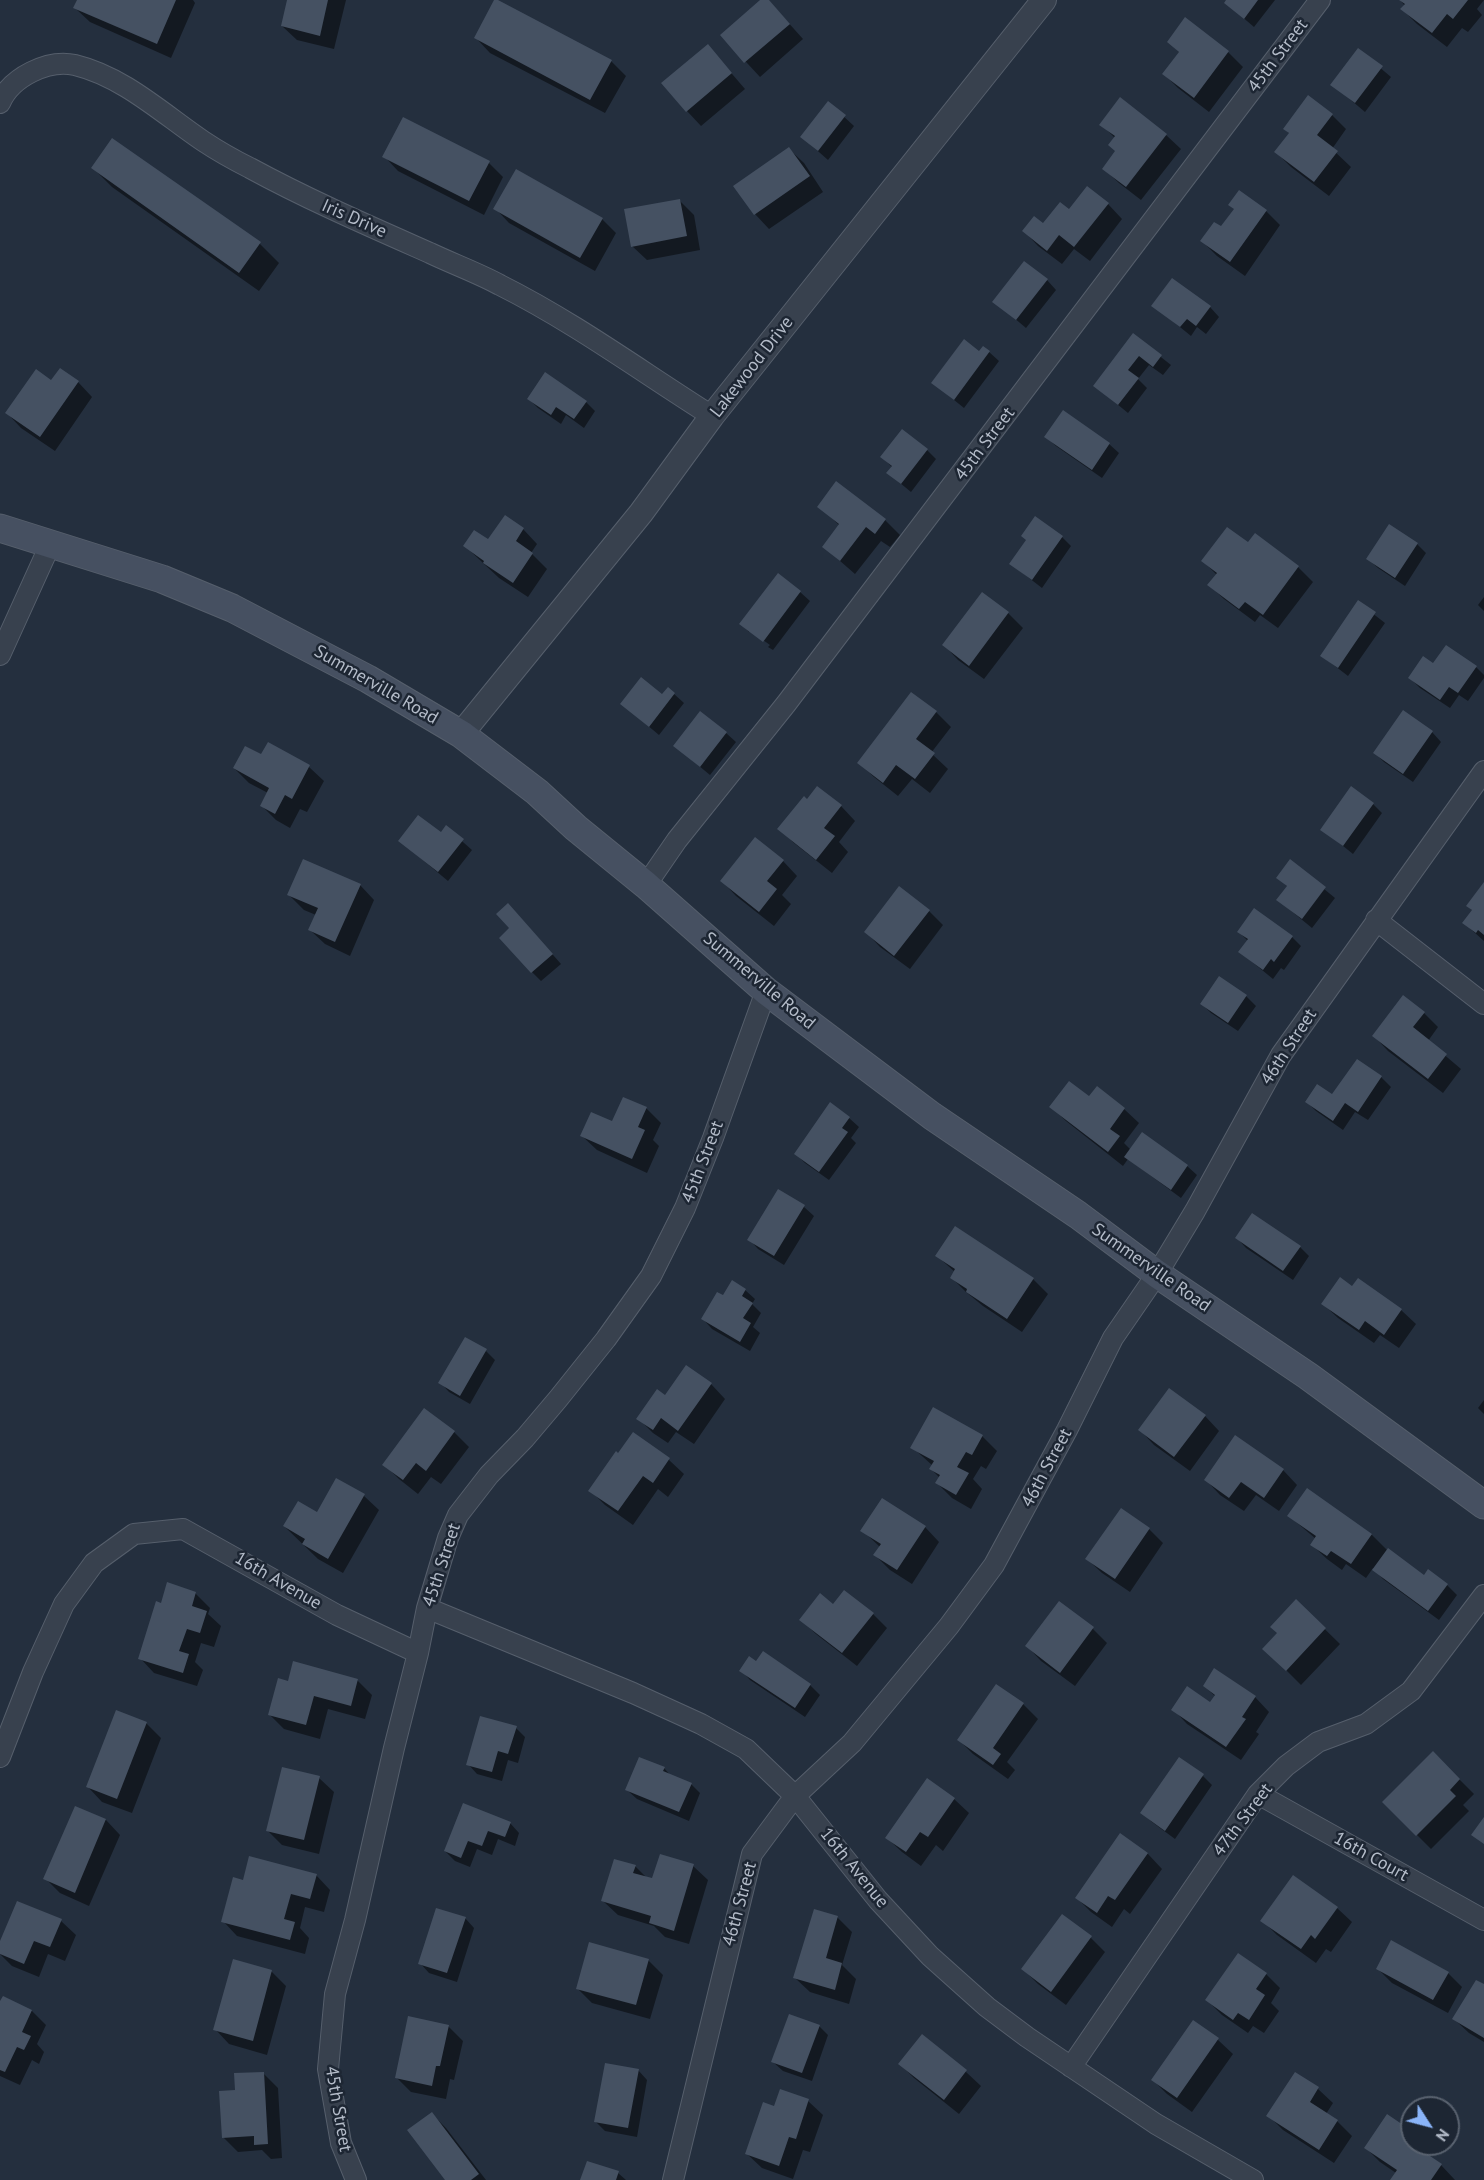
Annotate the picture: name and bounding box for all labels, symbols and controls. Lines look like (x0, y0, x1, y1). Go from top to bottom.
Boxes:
street label: 45th Street (1243, 15, 1313, 97)
street label: Iris Drive (318, 195, 390, 243)
street label: Lakewood Drive (706, 312, 798, 422)
street label: 45th Street (950, 403, 1020, 485)
street label: Summerville Road (310, 641, 442, 729)
street label: Summerville Road (699, 928, 819, 1034)
street label: 46th Street (1256, 1005, 1322, 1089)
street label: 45th Street (677, 1118, 729, 1206)
street label: Summerville Road (1088, 1219, 1214, 1317)
street label: 46th Street (1017, 1425, 1077, 1511)
street label: 45th Street (418, 1521, 466, 1609)
street label: 16th Avenue (231, 1547, 325, 1615)
street label: 47th Street (1209, 1779, 1277, 1861)
street label: 16th Avenue (815, 1824, 893, 1912)
street label: 16th Court (1330, 1828, 1412, 1886)
street label: 46th Street (718, 1860, 762, 1948)
street label: 45th Street (320, 2065, 356, 2153)
north arrow (1400, 2096, 1460, 2156)
text: N (1432, 2125, 1454, 2146)

